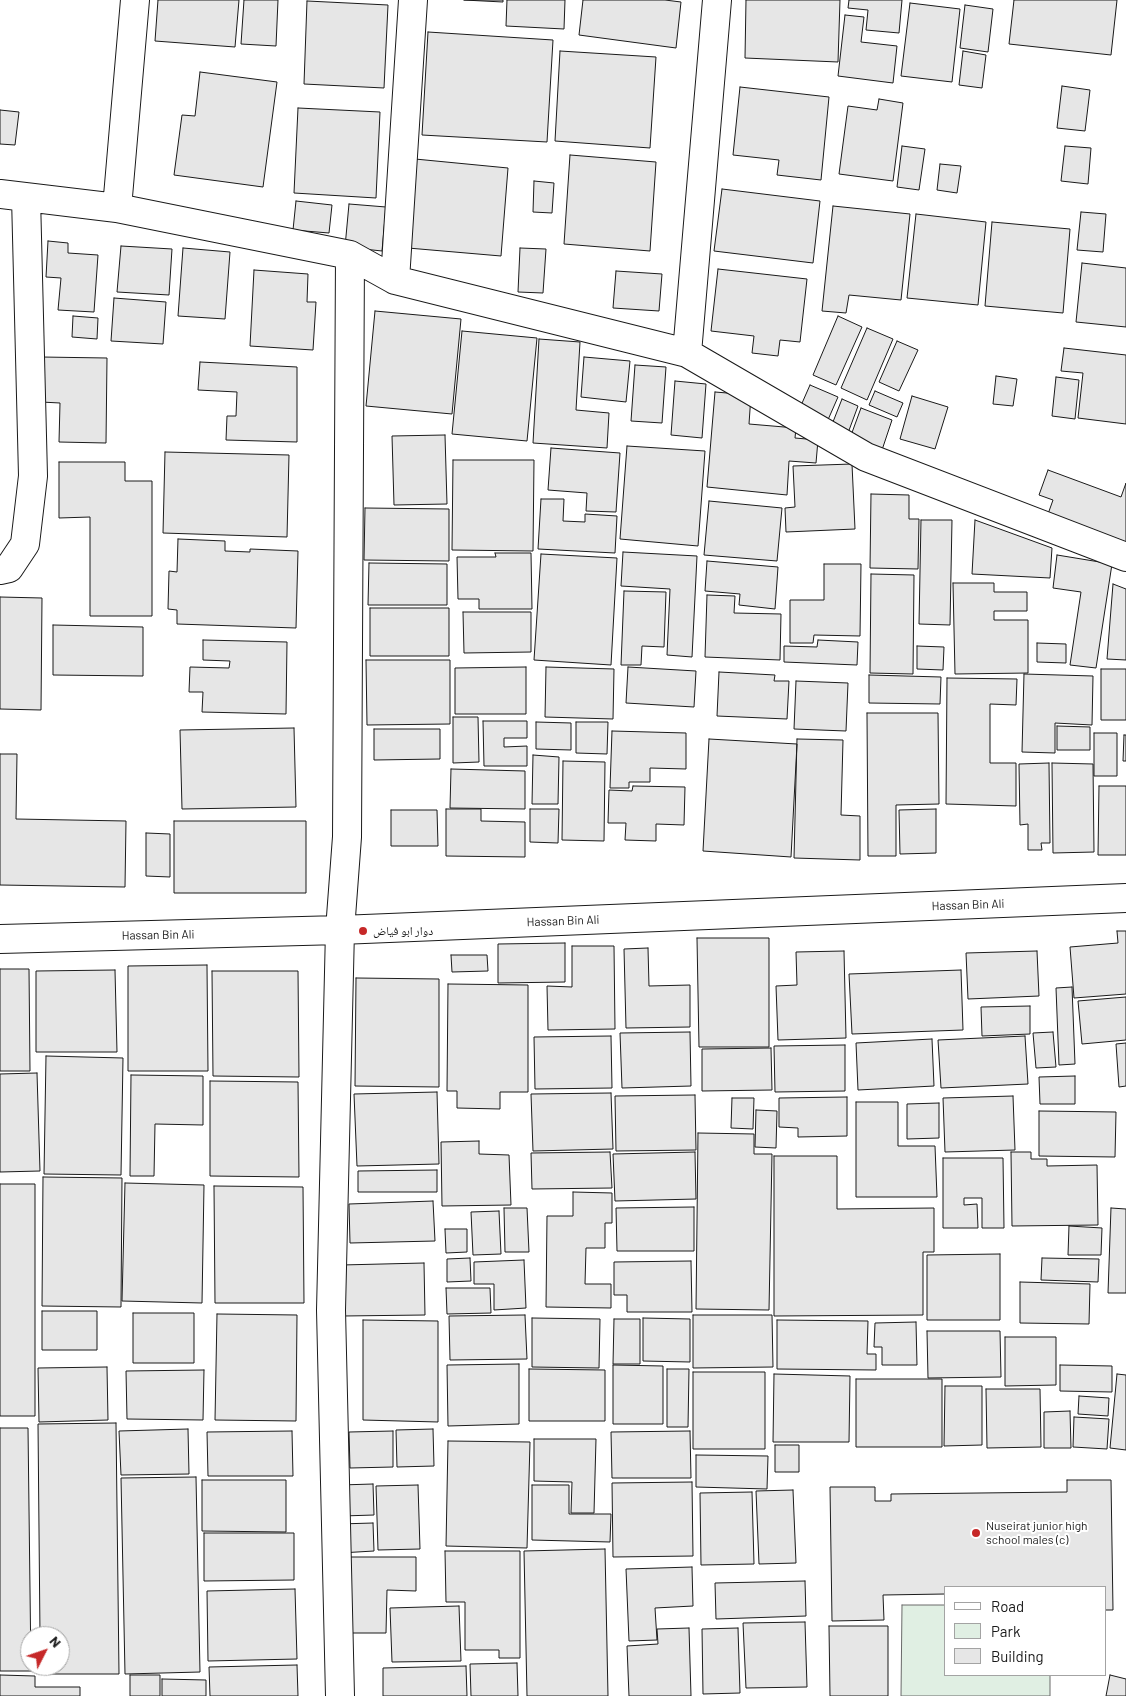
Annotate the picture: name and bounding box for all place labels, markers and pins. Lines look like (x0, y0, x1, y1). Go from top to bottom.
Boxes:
place label: دوار ابو فياض (373, 924, 433, 938)
marker: دوار ابو فياض (357, 925, 369, 937)
place label: Nuseirat junior high school males (c) (986, 1519, 1088, 1547)
marker: Nuseirat junior high school males (c) (970, 1527, 982, 1539)

